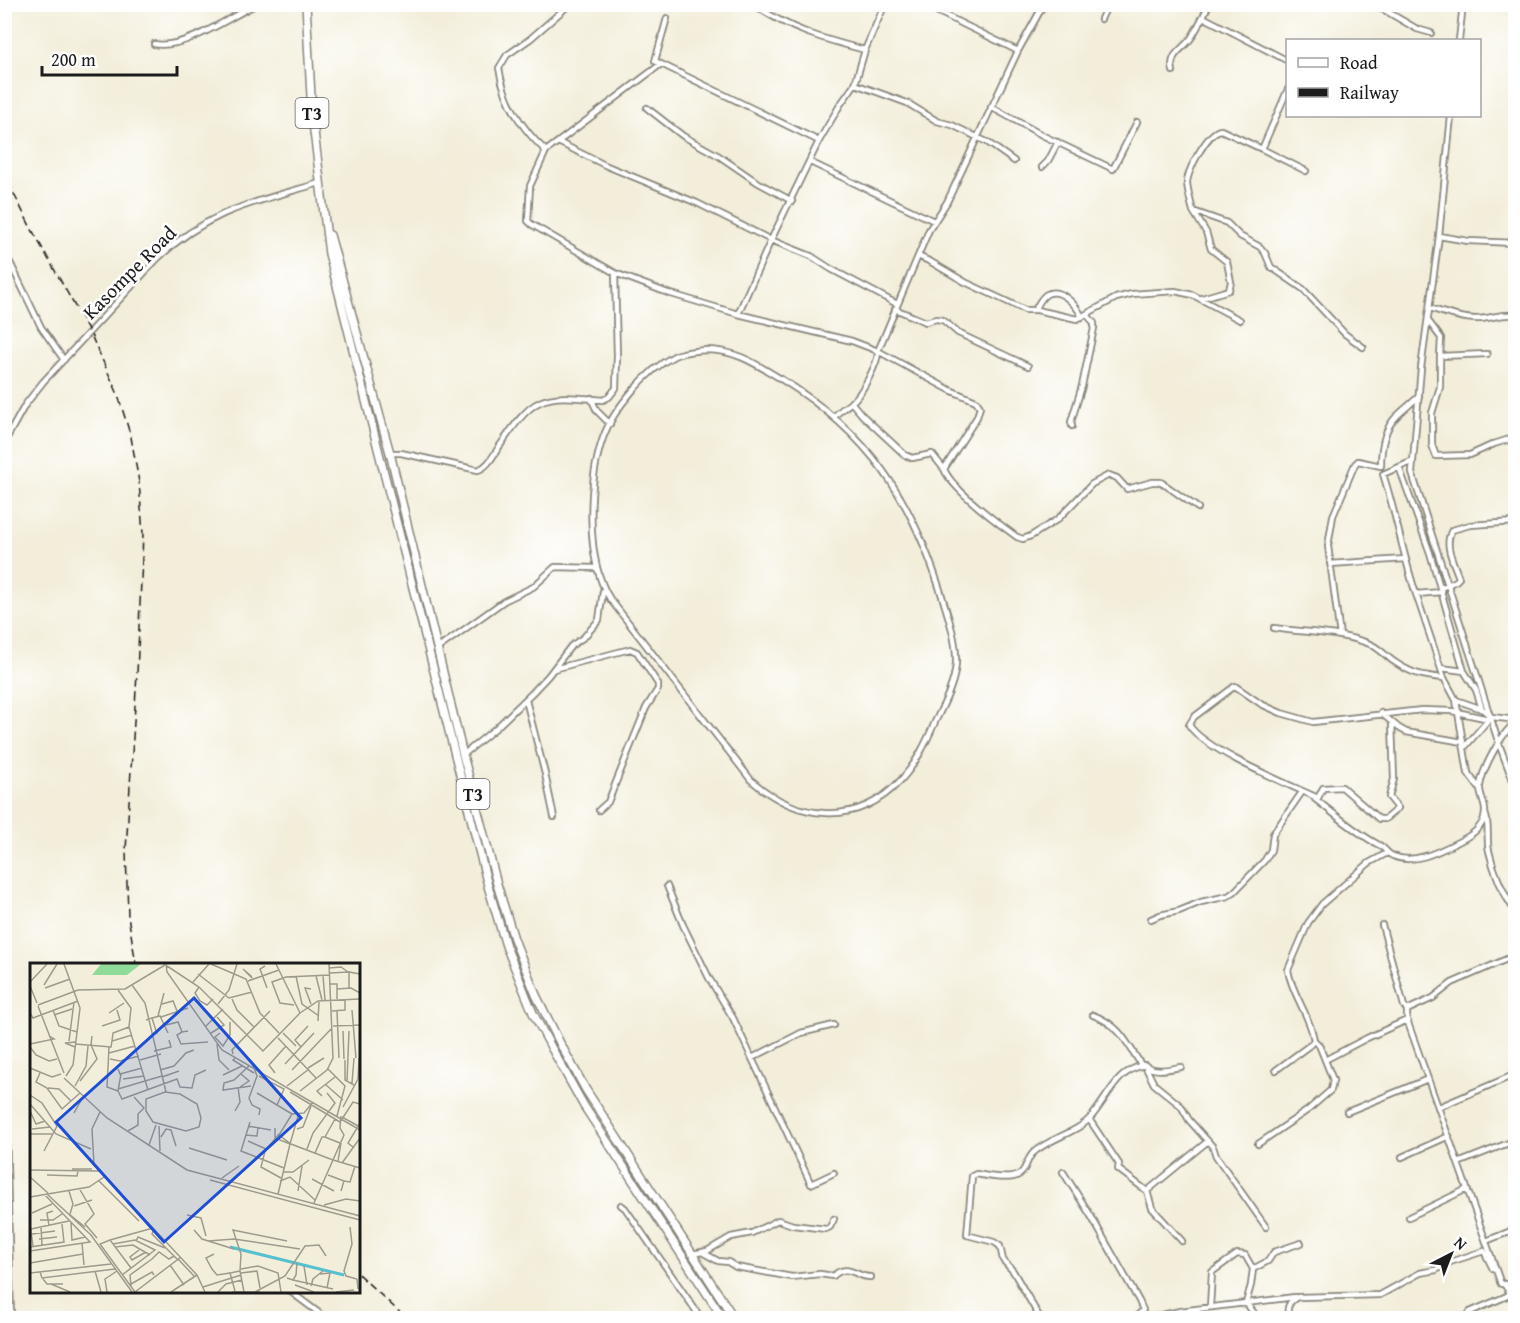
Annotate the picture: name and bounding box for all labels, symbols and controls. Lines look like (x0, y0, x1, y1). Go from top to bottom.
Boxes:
scale bar (42, 39, 177, 77)
legend (1286, 39, 1481, 117)
text: 200 m (51, 46, 96, 73)
text: Road (1340, 49, 1378, 76)
text: Railway (1340, 79, 1399, 106)
road number: T3 (296, 98, 328, 128)
street label: Kasompe Road (76, 218, 183, 325)
road number: T3 (456, 779, 490, 809)
inset map (30, 963, 360, 1293)
north arrow (1421, 1224, 1481, 1284)
text: N (1449, 1230, 1473, 1256)

